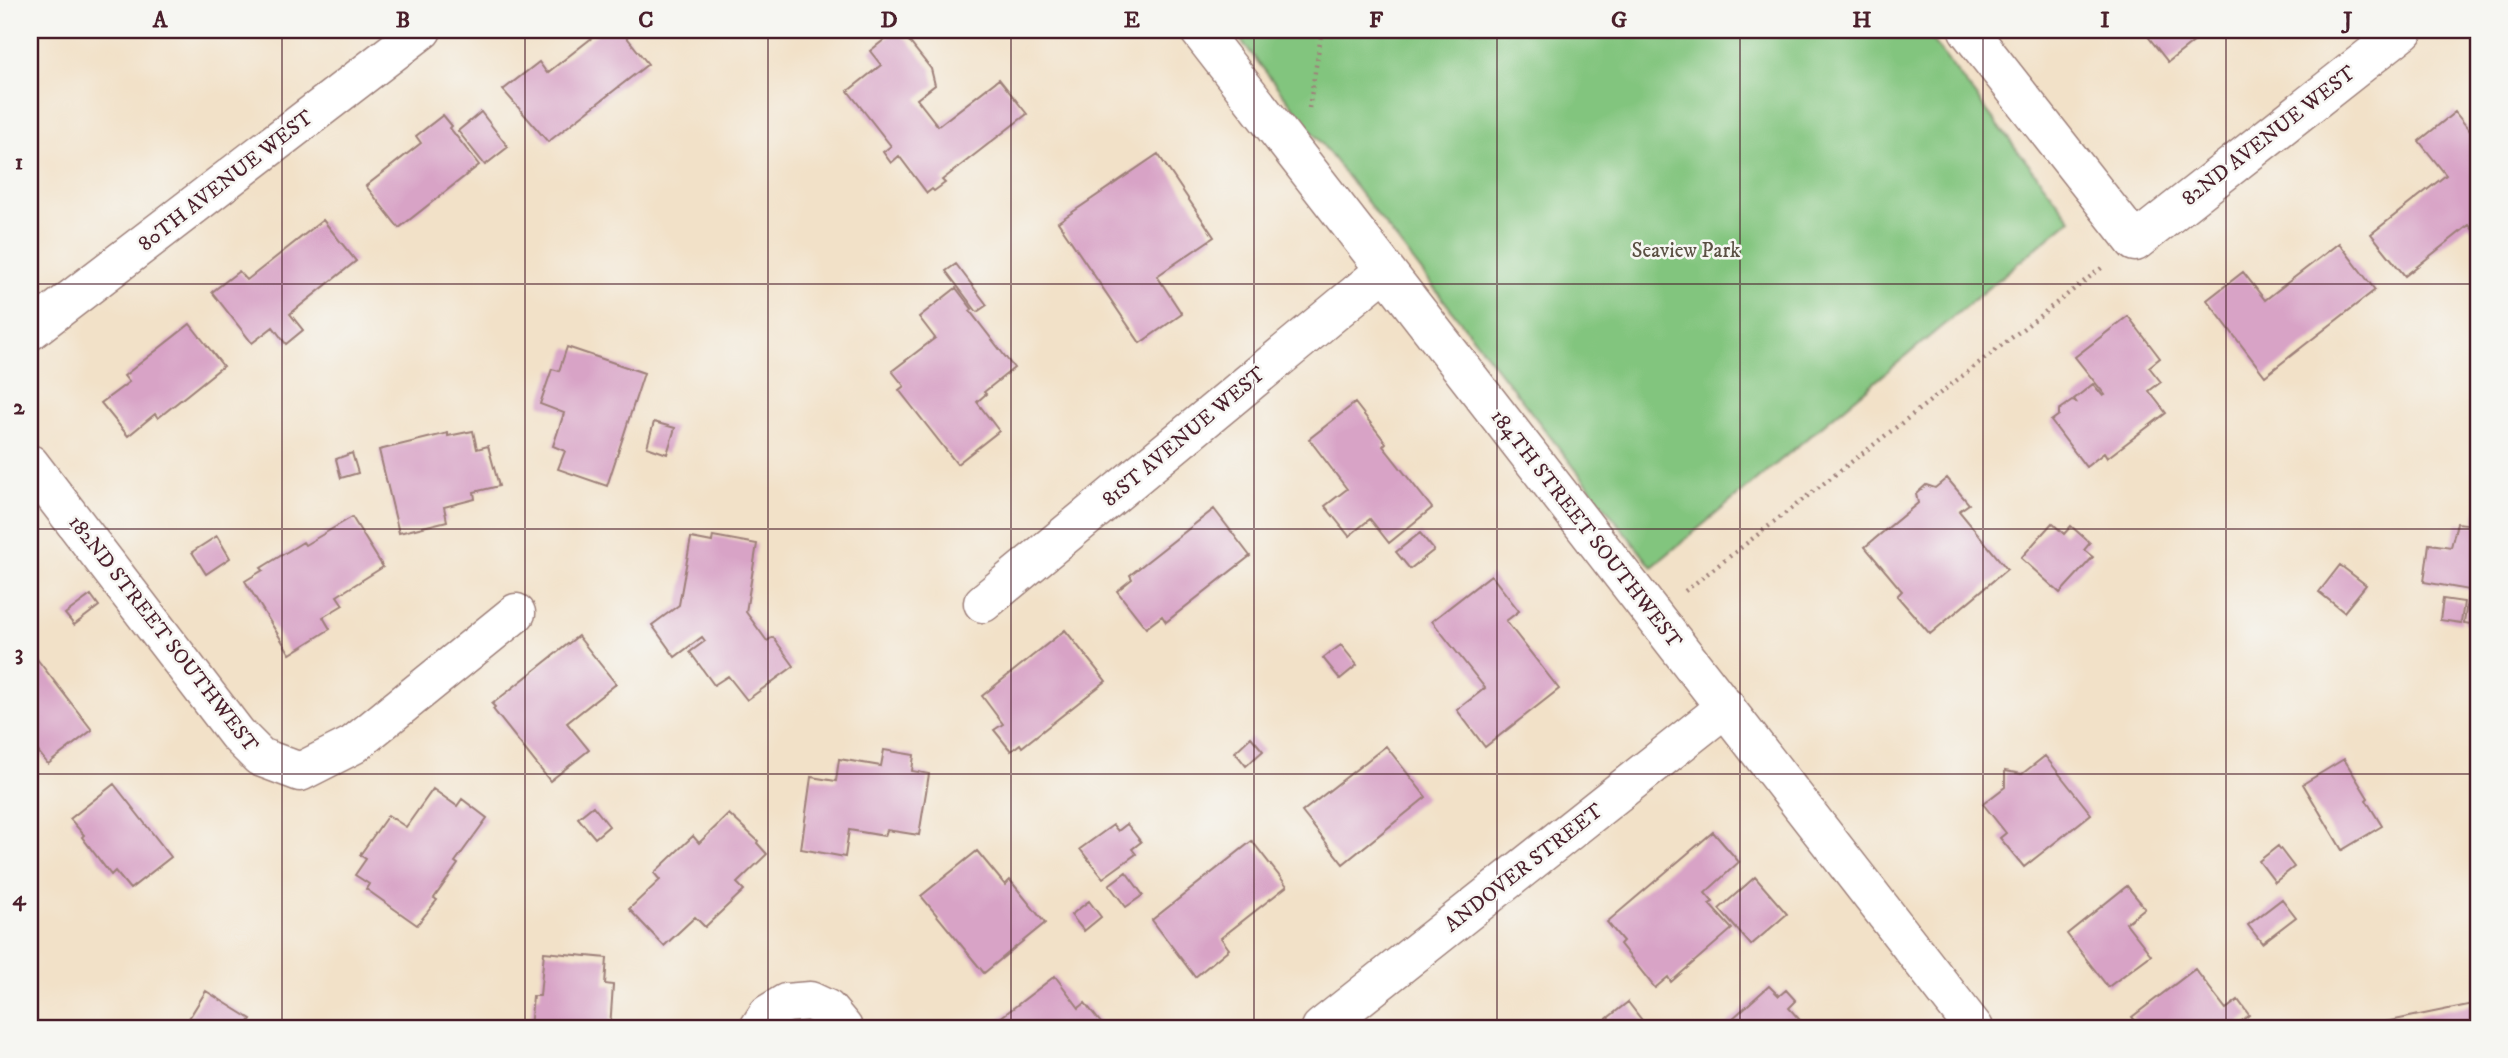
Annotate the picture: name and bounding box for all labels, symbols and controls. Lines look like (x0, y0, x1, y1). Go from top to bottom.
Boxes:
text: A (152, 6, 169, 35)
text: B (396, 6, 410, 35)
text: C (638, 6, 654, 35)
text: D (880, 6, 898, 35)
text: E (1124, 6, 1140, 35)
text: F (1369, 6, 1384, 35)
text: G (1611, 6, 1627, 35)
text: H (1852, 6, 1872, 35)
text: I (2100, 6, 2110, 35)
text: J (2340, 6, 2353, 35)
street label: 82ND AVENUE WEST (2177, 60, 2361, 212)
street label: 80TH AVENUE WEST (133, 105, 319, 257)
text: 1 (15, 148, 23, 177)
park label: Seaview Park (1631, 238, 1741, 264)
street label: 81ST AVENUE WEST (1097, 361, 1271, 513)
text: 2 (13, 393, 25, 422)
street label: 184TH STREET SOUTHWEST (1485, 404, 1687, 654)
street label: 182ND STREET SOUTHWEST (62, 510, 264, 758)
text: 3 (15, 639, 23, 668)
street label: ANDOVER STREET (1440, 798, 1609, 938)
text: 4 (12, 884, 27, 913)

